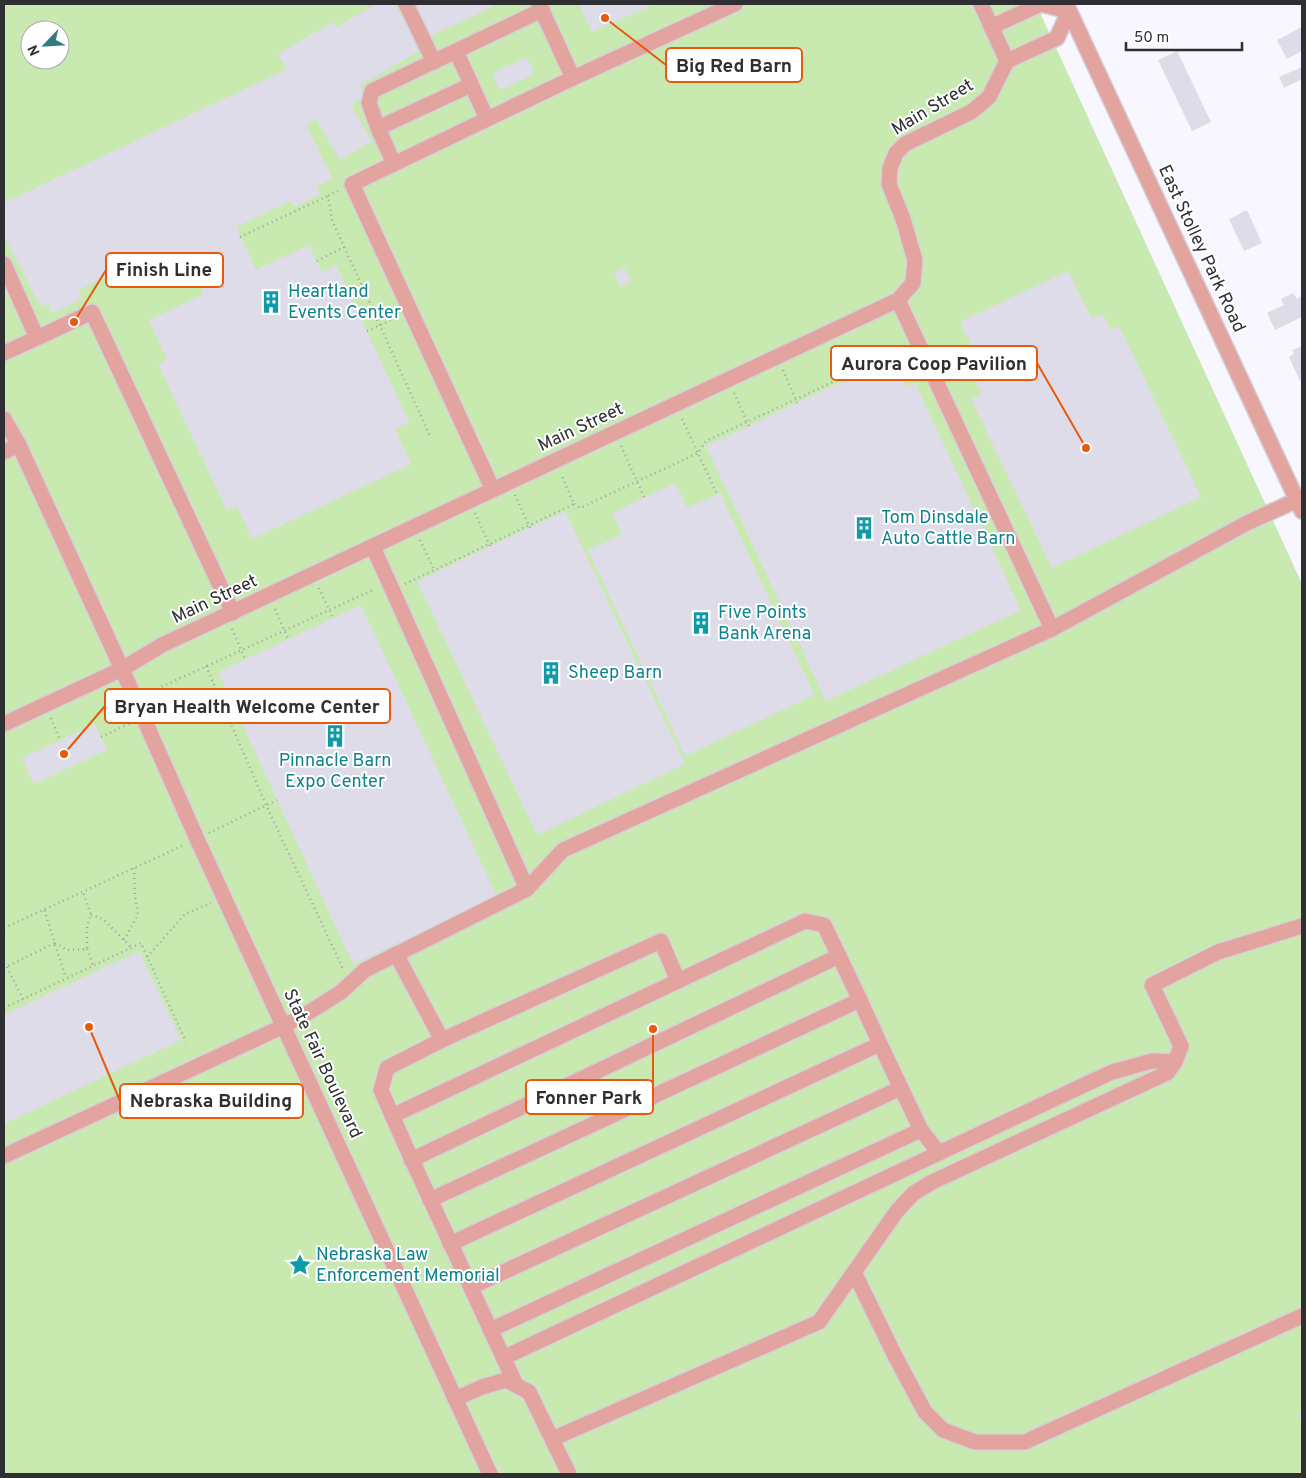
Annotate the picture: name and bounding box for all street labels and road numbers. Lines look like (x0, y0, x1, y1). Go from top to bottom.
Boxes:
street label: Main Street (888, 74, 978, 142)
street label: East Stolley Park Road (1152, 162, 1250, 336)
street label: Main Street (534, 398, 628, 458)
street label: Main Street (168, 570, 262, 630)
street label: State Fair Boulevard (277, 986, 367, 1142)

